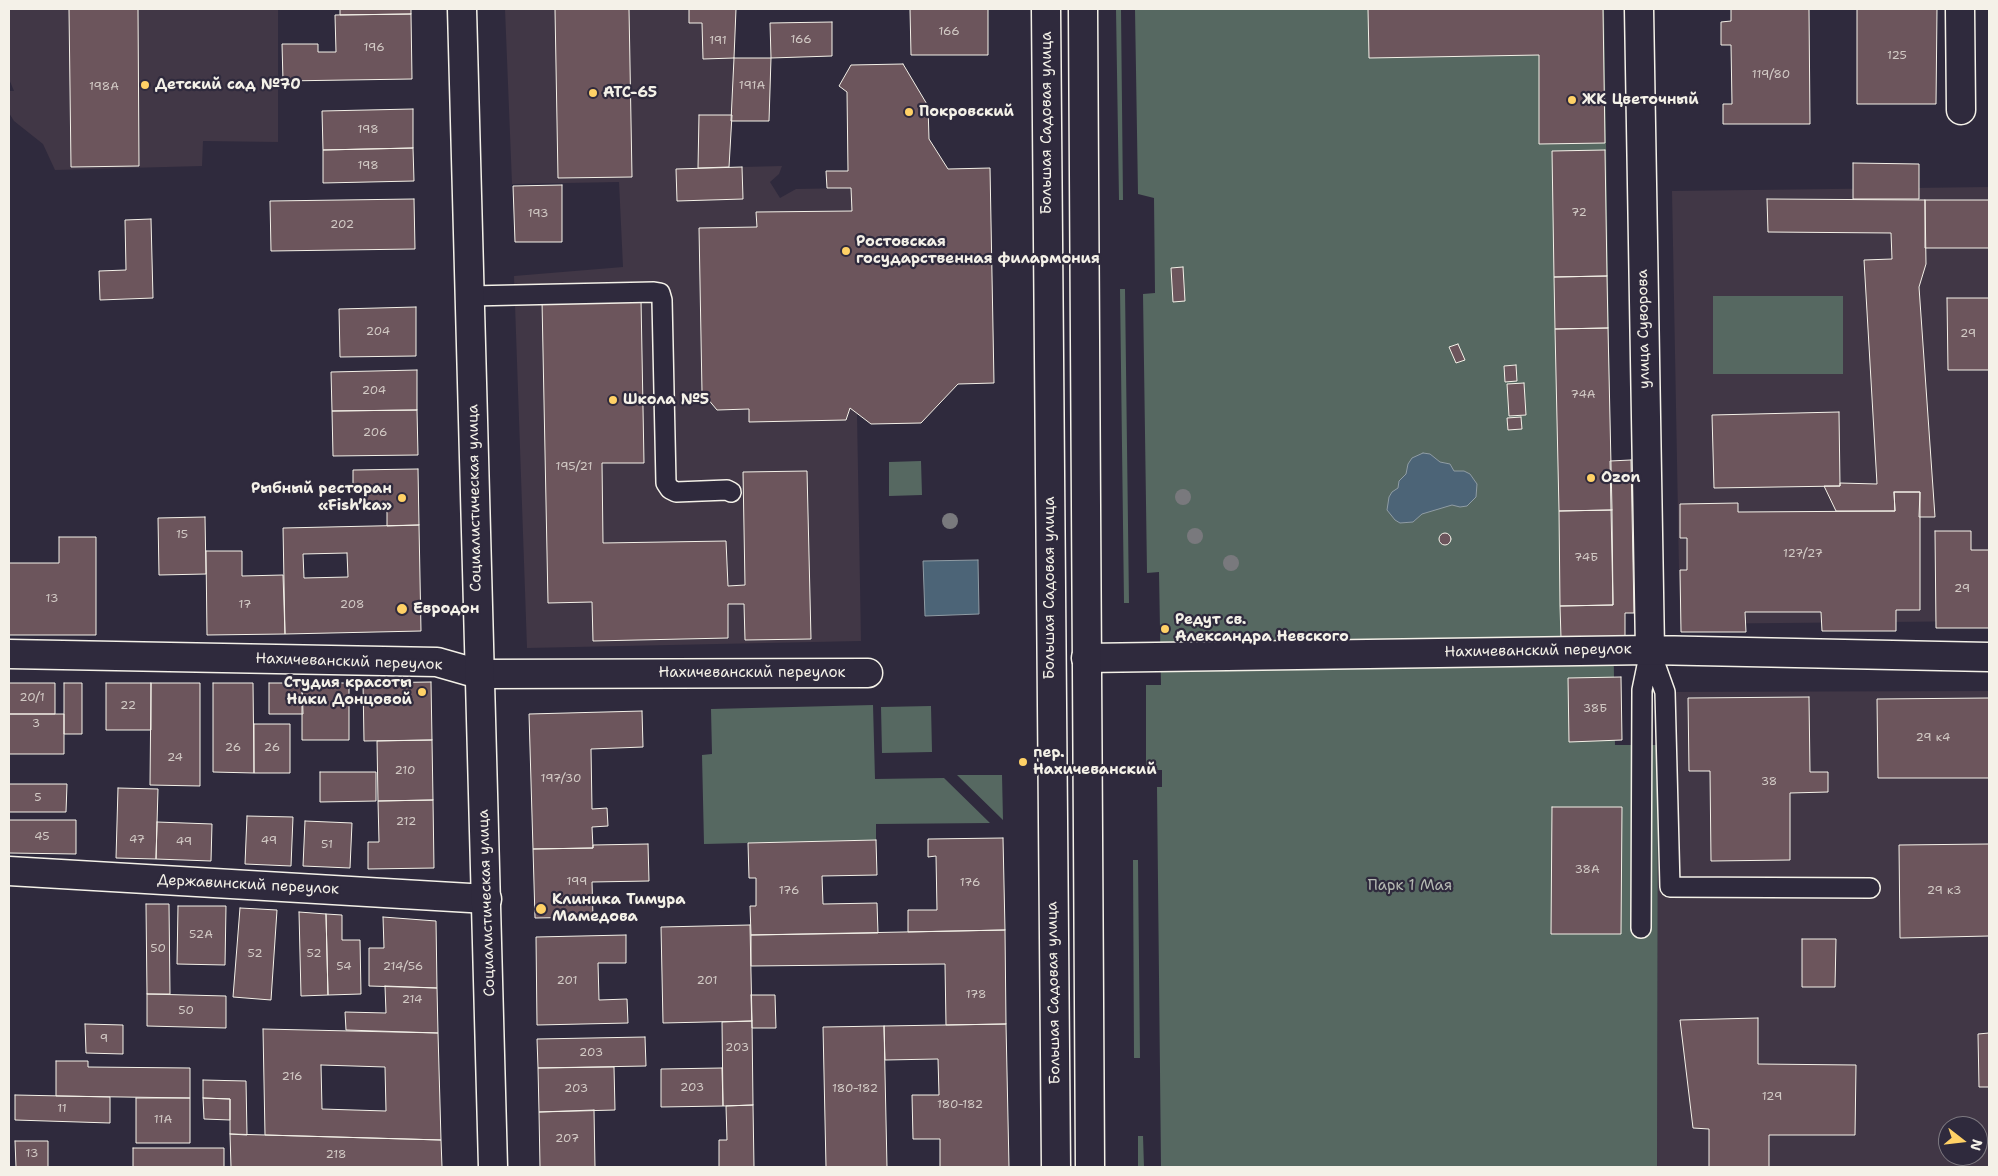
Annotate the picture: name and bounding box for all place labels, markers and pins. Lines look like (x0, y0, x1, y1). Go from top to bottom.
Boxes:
place label: Детский сад №70 (155, 76, 301, 94)
marker: Детский сад №70 (139, 79, 151, 91)
place label: АТС-65 (603, 84, 657, 102)
marker: АТС-65 (587, 87, 599, 99)
place label: ЖК Цветочный (1582, 91, 1699, 109)
marker: ЖК Цветочный (1566, 94, 1578, 106)
place label: Покровский (919, 103, 1014, 121)
marker: Покровский (903, 106, 915, 118)
place label: Ростовская государственная филармония (856, 233, 1100, 268)
marker: Ростовская государственная филармония (840, 245, 852, 257)
place label: Школа №5 (623, 391, 709, 409)
marker: Школа №5 (607, 394, 619, 406)
place label: Ozon (1601, 469, 1641, 487)
marker: Ozon (1585, 472, 1597, 484)
place label: Рыбный ресторан «Fish’ka» (251, 480, 392, 515)
marker: Рыбный ресторан «Fish’ka» (396, 492, 408, 504)
place label: Евродон (413, 600, 479, 618)
marker: Евродон (395, 602, 409, 616)
place label: Редут св. Александра Невского (1175, 611, 1349, 646)
marker: Редут св. Александра Невского (1159, 623, 1171, 635)
place label: Студия красоты Ники Донцовой (284, 674, 412, 709)
marker: Студия красоты Ники Донцовой (416, 686, 428, 698)
place label: пер. Нахичеванский (1033, 744, 1157, 779)
marker: пер. Нахичеванский (1017, 756, 1029, 768)
place label: Клиника Тимура Мамедова (552, 891, 686, 926)
marker: Клиника Тимура Мамедова (534, 902, 548, 916)

